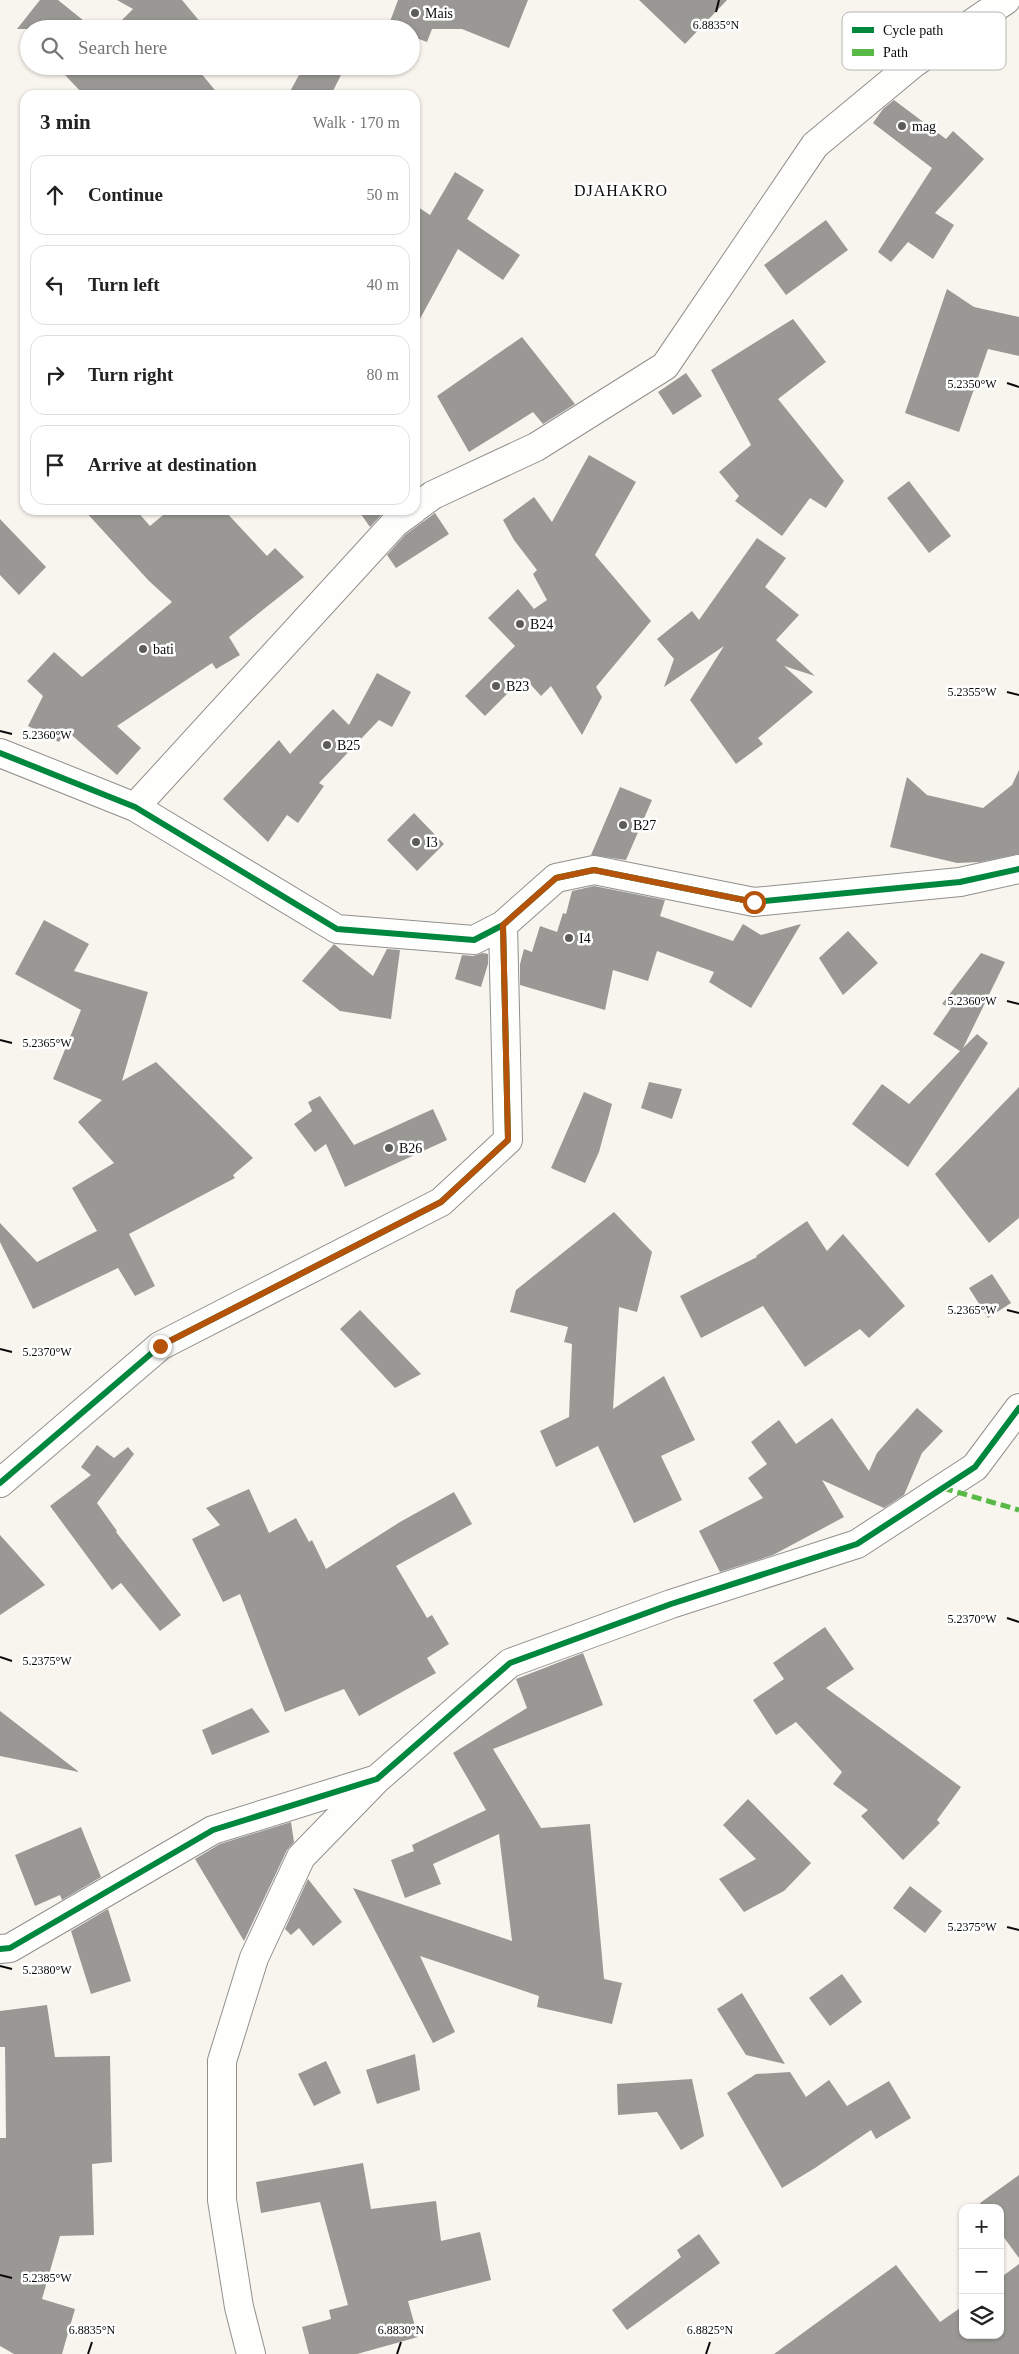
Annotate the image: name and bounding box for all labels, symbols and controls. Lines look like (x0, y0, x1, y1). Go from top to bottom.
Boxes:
place label: Mais (425, 6, 453, 21)
marker: Mais (409, 7, 421, 19)
legend (842, 12, 1006, 70)
text: 6.8835°N (693, 18, 740, 32)
search box (20, 20, 420, 75)
text: Cycle path (883, 23, 943, 38)
icon: search (38, 34, 66, 62)
text: Search here (78, 37, 167, 58)
text: Path (883, 45, 908, 60)
text: 3 min (40, 110, 91, 134)
text: Walk · 170 m (313, 114, 400, 131)
place label: mag (912, 119, 936, 134)
marker: mag (896, 120, 908, 132)
icon: ahead (41, 181, 69, 209)
district label: DJAHAKRO (574, 182, 668, 199)
text: Continue (88, 184, 163, 205)
text: 50 m (367, 186, 399, 203)
icon: left (41, 271, 69, 299)
text: Turn left (88, 274, 160, 295)
text: 40 m (367, 276, 399, 293)
icon: right (41, 361, 69, 389)
text: Turn right (88, 364, 173, 385)
text: 80 m (367, 366, 399, 383)
text: 5.2350°W (947, 377, 997, 391)
icon: arrive (41, 451, 69, 479)
text: Arrive at destination (88, 454, 257, 475)
place label: B24 (530, 617, 553, 632)
marker: B24 (514, 618, 526, 630)
place label: bati (153, 642, 174, 657)
marker: bati (137, 643, 149, 655)
place label: B23 (506, 679, 529, 694)
marker: B23 (490, 680, 502, 692)
text: 5.2355°W (947, 685, 997, 699)
text: 5.2360°W (22, 728, 72, 742)
place label: B25 (337, 738, 360, 753)
marker: B25 (321, 739, 333, 751)
place label: B27 (633, 818, 656, 833)
marker: B27 (617, 819, 629, 831)
place label: I3 (426, 835, 438, 850)
marker: I3 (410, 836, 422, 848)
route start (743, 891, 766, 914)
place label: I4 (579, 931, 591, 946)
marker: I4 (563, 932, 575, 944)
text: 5.2360°W (947, 994, 997, 1008)
text: 5.2365°W (22, 1036, 72, 1050)
place label: B26 (399, 1141, 422, 1156)
marker: B26 (383, 1142, 395, 1154)
text: 5.2365°W (947, 1303, 997, 1317)
route end (149, 1335, 172, 1358)
text: 5.2370°W (22, 1345, 72, 1359)
text: 5.2370°W (947, 1612, 997, 1626)
text: 5.2375°W (22, 1654, 72, 1668)
text: 5.2375°W (947, 1920, 997, 1934)
text: 5.2380°W (22, 1963, 72, 1977)
map controls (959, 2204, 1004, 2339)
button: + (959, 2204, 1004, 2249)
button: − (959, 2249, 1004, 2294)
text: 5.2385°W (22, 2271, 72, 2285)
button: layers (959, 2294, 1004, 2339)
text: 6.8835°N (69, 2323, 116, 2337)
text: 6.8830°N (378, 2323, 425, 2337)
text: 6.8825°N (687, 2323, 734, 2337)

